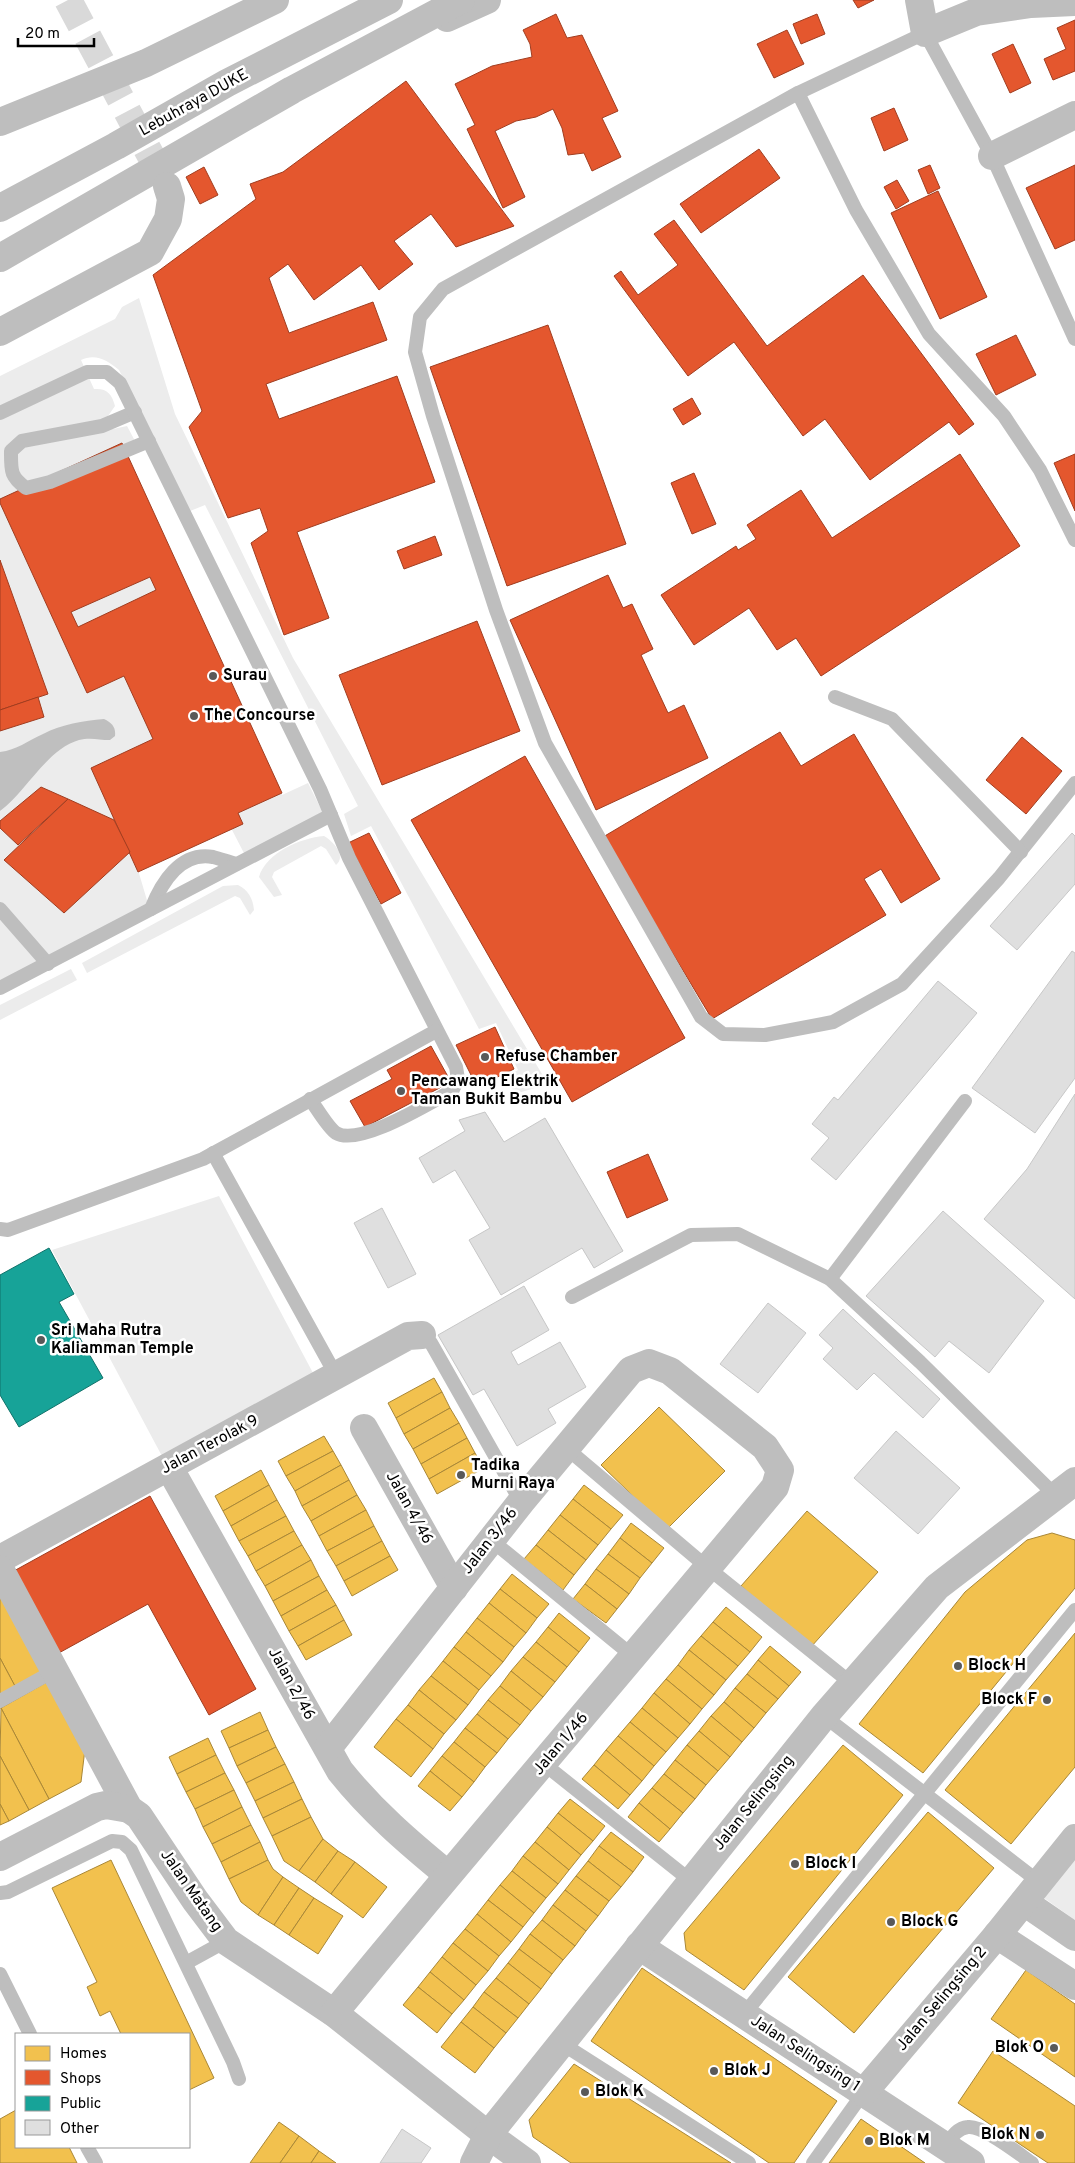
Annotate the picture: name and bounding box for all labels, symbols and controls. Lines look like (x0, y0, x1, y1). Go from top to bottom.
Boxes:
scale bar (18, 15, 94, 47)
text: 20 m (25, 25, 60, 44)
street label: Lebuhraya DUKE (136, 65, 252, 141)
place label: Surau (223, 666, 267, 686)
marker: Surau (207, 670, 219, 682)
place label: The Concourse (204, 706, 315, 726)
marker: The Concourse (188, 710, 200, 722)
place label: Refuse Chamber (495, 1047, 618, 1067)
marker: Refuse Chamber (479, 1051, 491, 1063)
place label: Pencawang Elektrik Taman Bukit Bambu (411, 1072, 562, 1110)
marker: Pencawang Elektrik Taman Bukit Bambu (395, 1085, 407, 1097)
place label: Sri Maha Rutra Kaliamman Temple (51, 1321, 194, 1359)
marker: Sri Maha Rutra Kaliamman Temple (35, 1334, 47, 1346)
street label: Jalan Terolak 9 (158, 1411, 262, 1479)
place label: Tadika Murni Raya (471, 1456, 555, 1494)
street label: Jalan 4/46 (381, 1468, 437, 1548)
marker: Tadika Murni Raya (455, 1469, 467, 1481)
street label: Jalan 3/46 (458, 1504, 522, 1578)
street label: Jalan 2/46 (263, 1644, 319, 1724)
place label: Block H (968, 1656, 1026, 1676)
marker: Block H (952, 1660, 964, 1672)
place label: Block F (981, 1690, 1037, 1710)
marker: Block F (1041, 1694, 1053, 1706)
street label: Jalan 1/46 (529, 1708, 593, 1780)
street label: Jalan Selingsing (709, 1751, 799, 1855)
street label: Jalan Matang (155, 1846, 227, 1936)
place label: Block I (805, 1854, 856, 1874)
marker: Block I (789, 1858, 801, 1870)
place label: Block G (901, 1912, 958, 1932)
marker: Block G (885, 1916, 897, 1928)
street label: Jalan Selingsing 2 (892, 1943, 992, 2055)
street label: Jalan Selingsing 1 (746, 2011, 864, 2097)
legend (15, 2033, 190, 2148)
place label: Blok O (995, 2038, 1044, 2058)
marker: Blok O (1048, 2042, 1060, 2054)
text: Homes (60, 2045, 107, 2064)
place label: Blok J (724, 2061, 771, 2081)
marker: Blok J (708, 2065, 720, 2077)
text: Shops (60, 2070, 101, 2089)
place label: Blok K (595, 2082, 644, 2102)
marker: Blok K (579, 2086, 591, 2098)
text: Public (60, 2095, 101, 2114)
text: Other (60, 2120, 99, 2139)
place label: Blok N (981, 2125, 1030, 2145)
marker: Blok N (1034, 2129, 1046, 2141)
place label: Blok M (879, 2131, 930, 2151)
marker: Blok M (863, 2135, 875, 2147)

